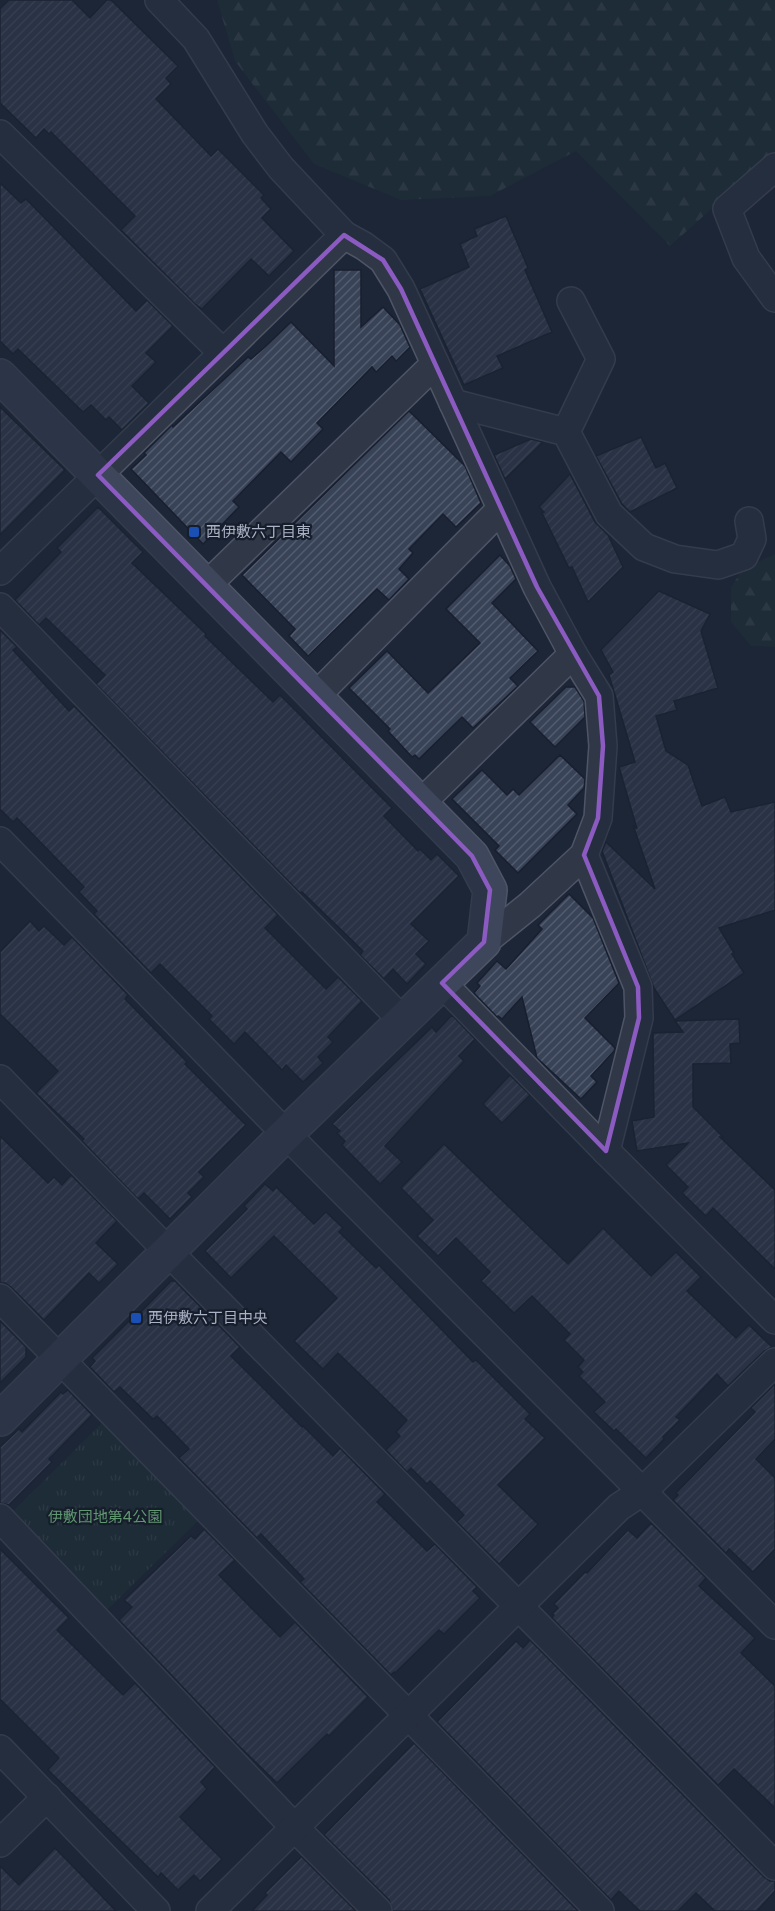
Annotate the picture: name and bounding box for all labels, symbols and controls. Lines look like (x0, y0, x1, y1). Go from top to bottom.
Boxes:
place label: 西伊敷六丁目東 (206, 523, 311, 541)
marker: 西伊敷六丁目東 (187, 525, 201, 539)
place label: 西伊敷六丁目中央 (148, 1309, 268, 1327)
marker: 西伊敷六丁目中央 (129, 1311, 143, 1325)
park label: 伊敷団地第4公園 (48, 1508, 162, 1526)

